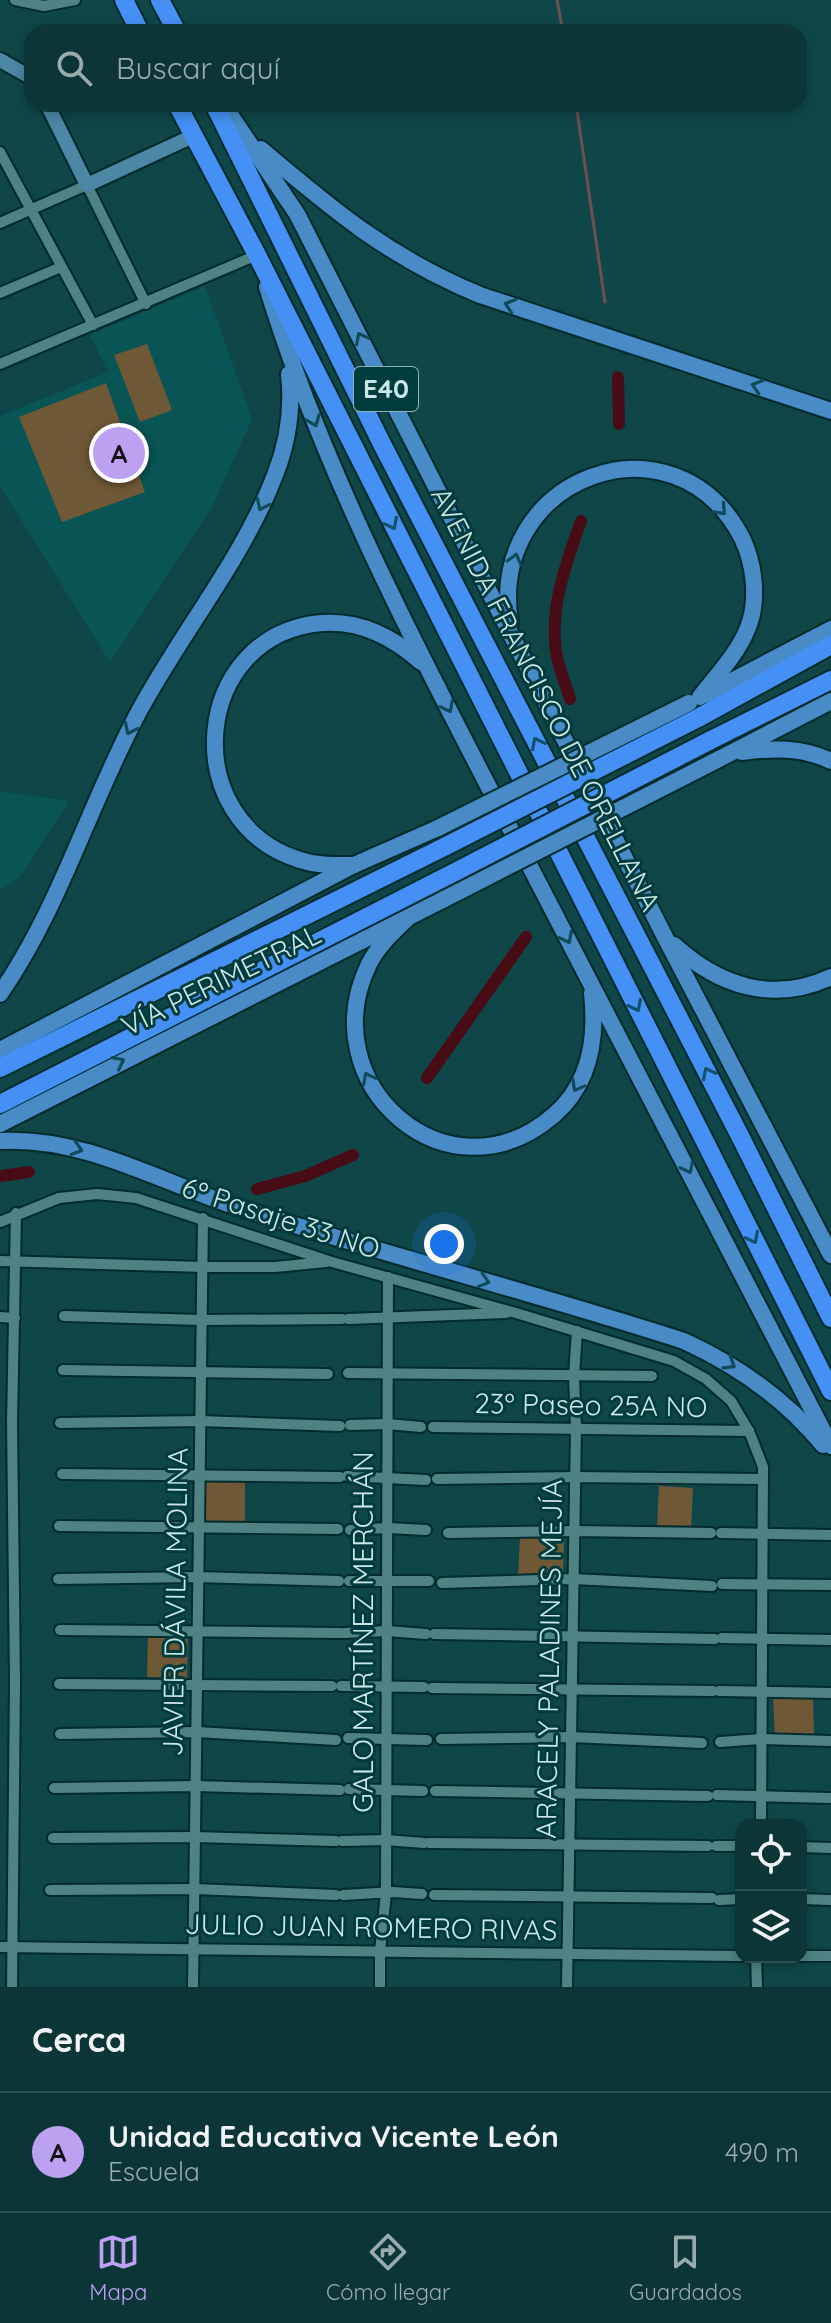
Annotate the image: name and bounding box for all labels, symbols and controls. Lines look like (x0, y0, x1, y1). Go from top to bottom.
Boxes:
search box (24, 24, 807, 112)
icon: search (52, 46, 96, 90)
text: Buscar aquí (116, 49, 280, 87)
one-way arrow (504, 298, 518, 314)
one-way arrow (355, 332, 370, 347)
road number: E40 (354, 367, 418, 411)
one-way arrow (751, 380, 765, 396)
one-way arrow (304, 413, 321, 427)
pin: A (93, 423, 145, 483)
street label: AVENIDA FRANCISCO DE ORELLANA (424, 481, 669, 917)
one-way arrow (256, 497, 272, 511)
one-way arrow (711, 501, 726, 515)
one-way arrow (383, 515, 398, 530)
one-way arrow (505, 552, 522, 566)
one-way arrow (438, 699, 453, 714)
one-way arrow (124, 721, 140, 735)
one-way arrow (531, 736, 546, 751)
street label: VÍA PERIMETRAL (115, 916, 326, 1043)
one-way arrow (558, 930, 573, 945)
one-way arrow (626, 997, 642, 1012)
one-way arrow (110, 1056, 125, 1072)
one-way arrow (702, 1067, 718, 1082)
one-way arrow (362, 1071, 377, 1086)
one-way arrow (571, 1077, 587, 1092)
one-way arrow (70, 1140, 83, 1156)
one-way arrow (678, 1160, 694, 1175)
street label: 6º Pasaje 33 NO (178, 1169, 385, 1266)
your location (424, 1224, 464, 1264)
one-way arrow (744, 1229, 759, 1244)
one-way arrow (476, 1272, 490, 1288)
one-way arrow (721, 1354, 736, 1369)
street label: 23º Paseo 25A NO (474, 1385, 708, 1424)
street label: JAVIER DÁVILA MOLINA (154, 1447, 195, 1757)
street label: GALO MARTÍNEZ MERCHÁN (345, 1451, 380, 1813)
street label: ARACELY PALADINES MEJÍA (528, 1479, 569, 1839)
map controls (735, 1819, 807, 1963)
button: locate (735, 1819, 807, 1891)
button: layers (735, 1891, 807, 1963)
street label: JULIO JUAN ROMERO RIVAS (184, 1906, 558, 1947)
text: Cerca (32, 2018, 126, 2061)
text: Unidad Educativa Vicente León (108, 2117, 559, 2155)
text: A (50, 2136, 66, 2169)
text: 490 m (725, 2136, 799, 2169)
text: Escuela (108, 2155, 200, 2188)
tab: Mapa (89, 2230, 147, 2306)
tab: Cómo llegar (326, 2230, 451, 2306)
tab: Guardados (629, 2230, 742, 2306)

